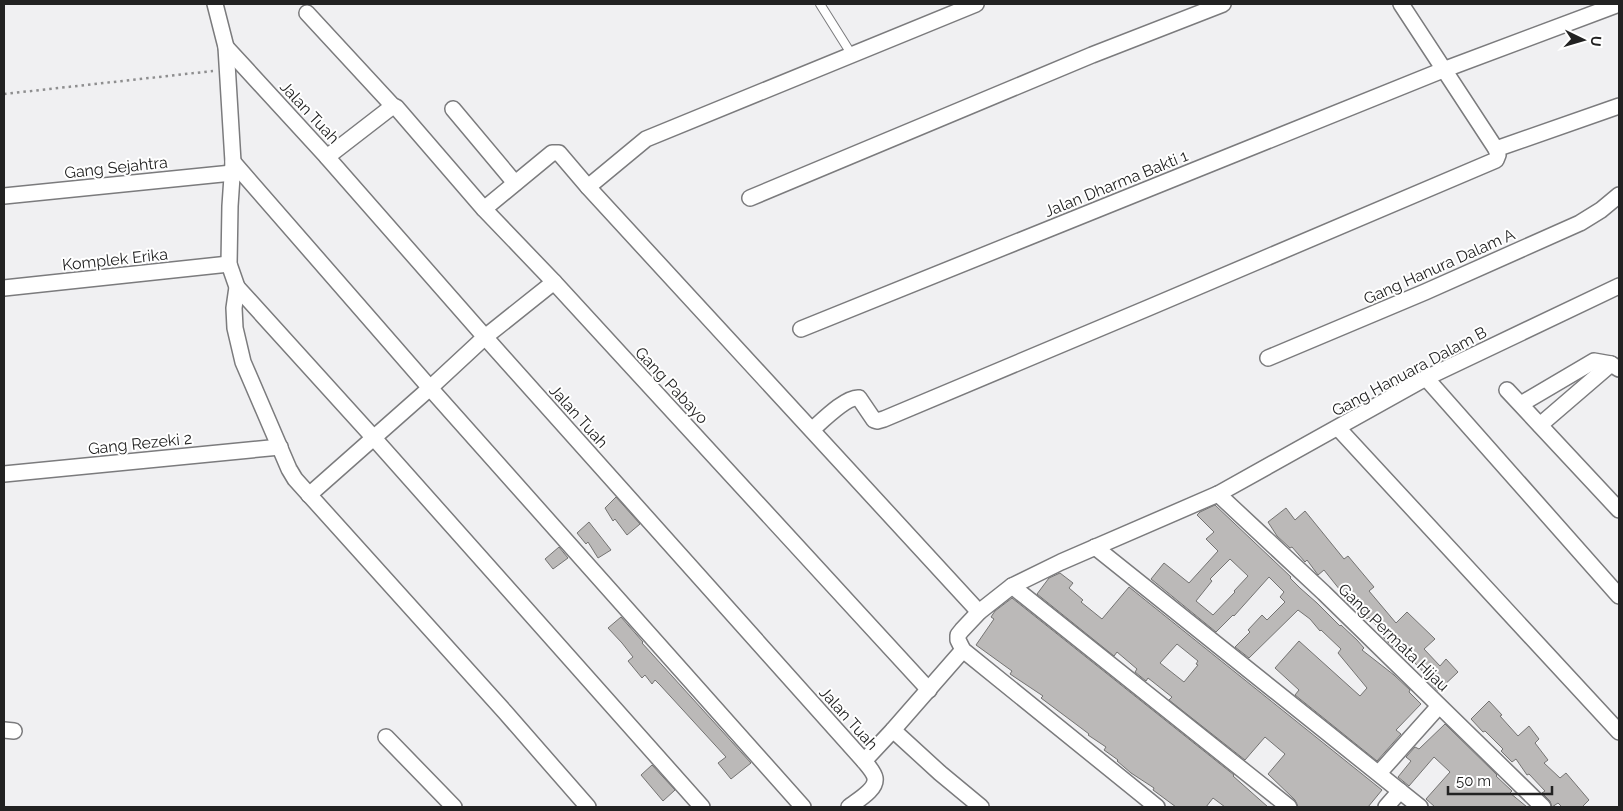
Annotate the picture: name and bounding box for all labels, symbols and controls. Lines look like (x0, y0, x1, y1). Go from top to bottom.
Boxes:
north arrow (1558, 15, 1608, 65)
text: U (1588, 35, 1604, 47)
street label: Jalan Tuah (276, 77, 343, 147)
street label: Jalan Dharma Bakti 1 (1042, 146, 1191, 221)
street label: Gang Sejahtra (63, 153, 169, 182)
street label: Gang Hanura Dalam A (1361, 224, 1518, 308)
street label: Komplek Erika (61, 245, 169, 274)
street label: Gang Hanuara Dalam B (1329, 323, 1490, 420)
street label: Gang Pabayo (631, 343, 712, 428)
street label: Jalan Tuah (545, 381, 612, 452)
street label: Gang Rezeki 2 (87, 429, 193, 458)
street label: Gang Permata Hijau (1334, 579, 1453, 695)
street label: Jalan Tuah (815, 683, 882, 754)
scale bar (1448, 764, 1552, 796)
text: 50 m (1456, 772, 1491, 790)

